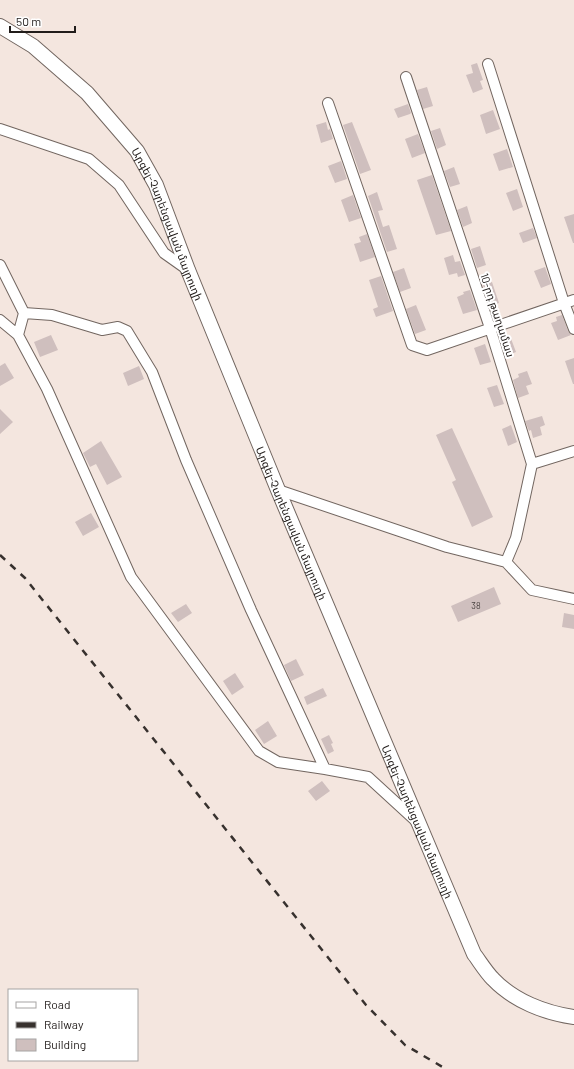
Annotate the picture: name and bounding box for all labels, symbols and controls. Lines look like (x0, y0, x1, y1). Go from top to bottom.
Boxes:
scale bar (10, 8, 75, 34)
text: 50 m (16, 14, 41, 28)
street label: Արգել-Չարենցավան մայրուղի (130, 145, 206, 303)
street label: 10-րդ թաղամաս (477, 271, 518, 359)
street label: Արգել-Չարենցավան մայրուղի (254, 444, 330, 602)
house number: 38 (471, 600, 481, 611)
street label: Արգել-Չարենցավան մայրուղի (380, 743, 456, 901)
legend (8, 989, 138, 1061)
text: Road (44, 997, 71, 1011)
text: Railway (44, 1017, 84, 1031)
text: Building (44, 1037, 86, 1051)

